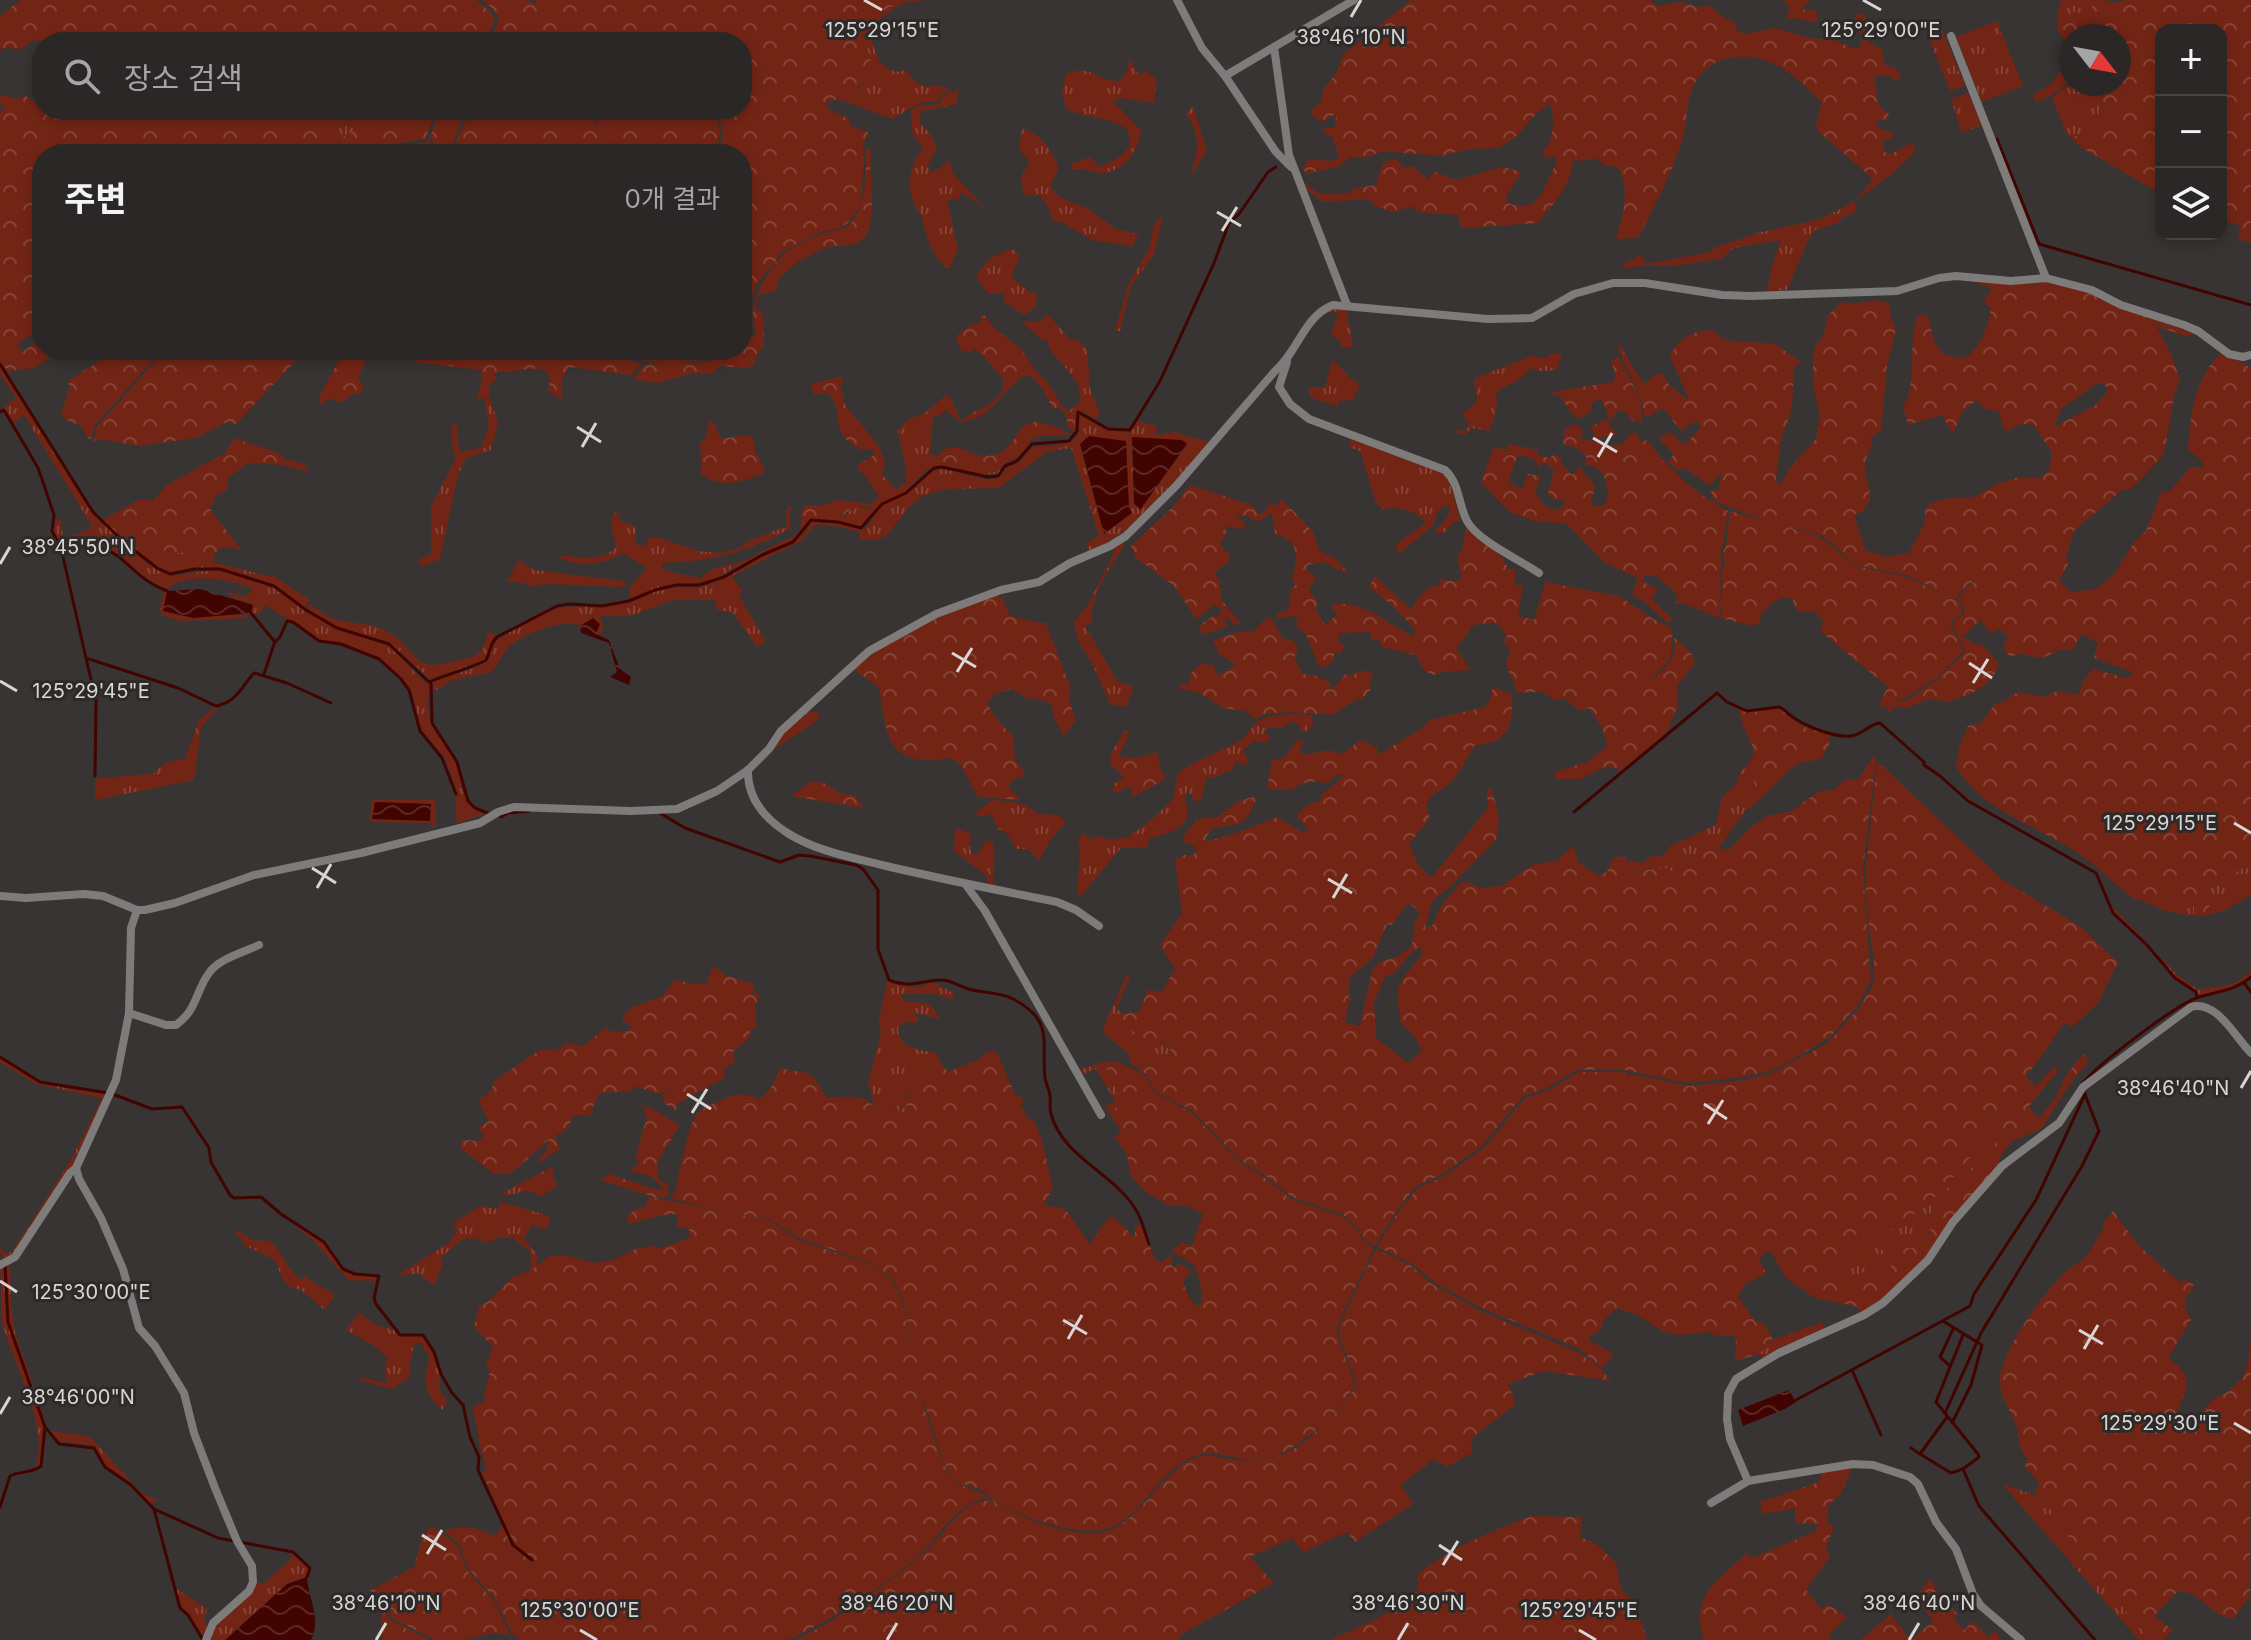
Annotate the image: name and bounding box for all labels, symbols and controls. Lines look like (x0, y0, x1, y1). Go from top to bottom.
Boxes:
text: 125°29'15"E (825, 18, 939, 42)
text: 125°29'00"E (1822, 18, 1940, 42)
north arrow (2059, 24, 2131, 96)
map controls (2155, 24, 2227, 240)
button: + (2155, 24, 2227, 96)
text: 38°46'10"N (1296, 25, 1406, 49)
search box (32, 32, 752, 120)
icon: search (60, 54, 104, 98)
text: 장소 검색 (124, 60, 243, 96)
button: − (2155, 96, 2227, 168)
button: layers (2155, 168, 2227, 240)
text: 주변 (64, 178, 127, 219)
text: 0개 결과 (625, 183, 720, 214)
text: 38°45'50"N (22, 535, 134, 559)
text: 125°29'45"E (32, 679, 150, 703)
text: 125°29'15"E (2103, 811, 2217, 835)
text: 38°46'40"N (2117, 1076, 2229, 1100)
text: 125°30'00"E (31, 1280, 151, 1304)
text: 38°46'00"N (21, 1385, 135, 1409)
text: 125°29'30"E (2101, 1411, 2219, 1435)
text: 38°46'10"N (331, 1591, 441, 1615)
text: 38°46'20"N (840, 1591, 954, 1615)
text: 38°46'30"N (1351, 1591, 1465, 1615)
text: 38°46'40"N (1863, 1591, 1975, 1615)
text: 125°30'00"E (520, 1598, 640, 1622)
text: 125°29'45"E (1520, 1598, 1638, 1622)

